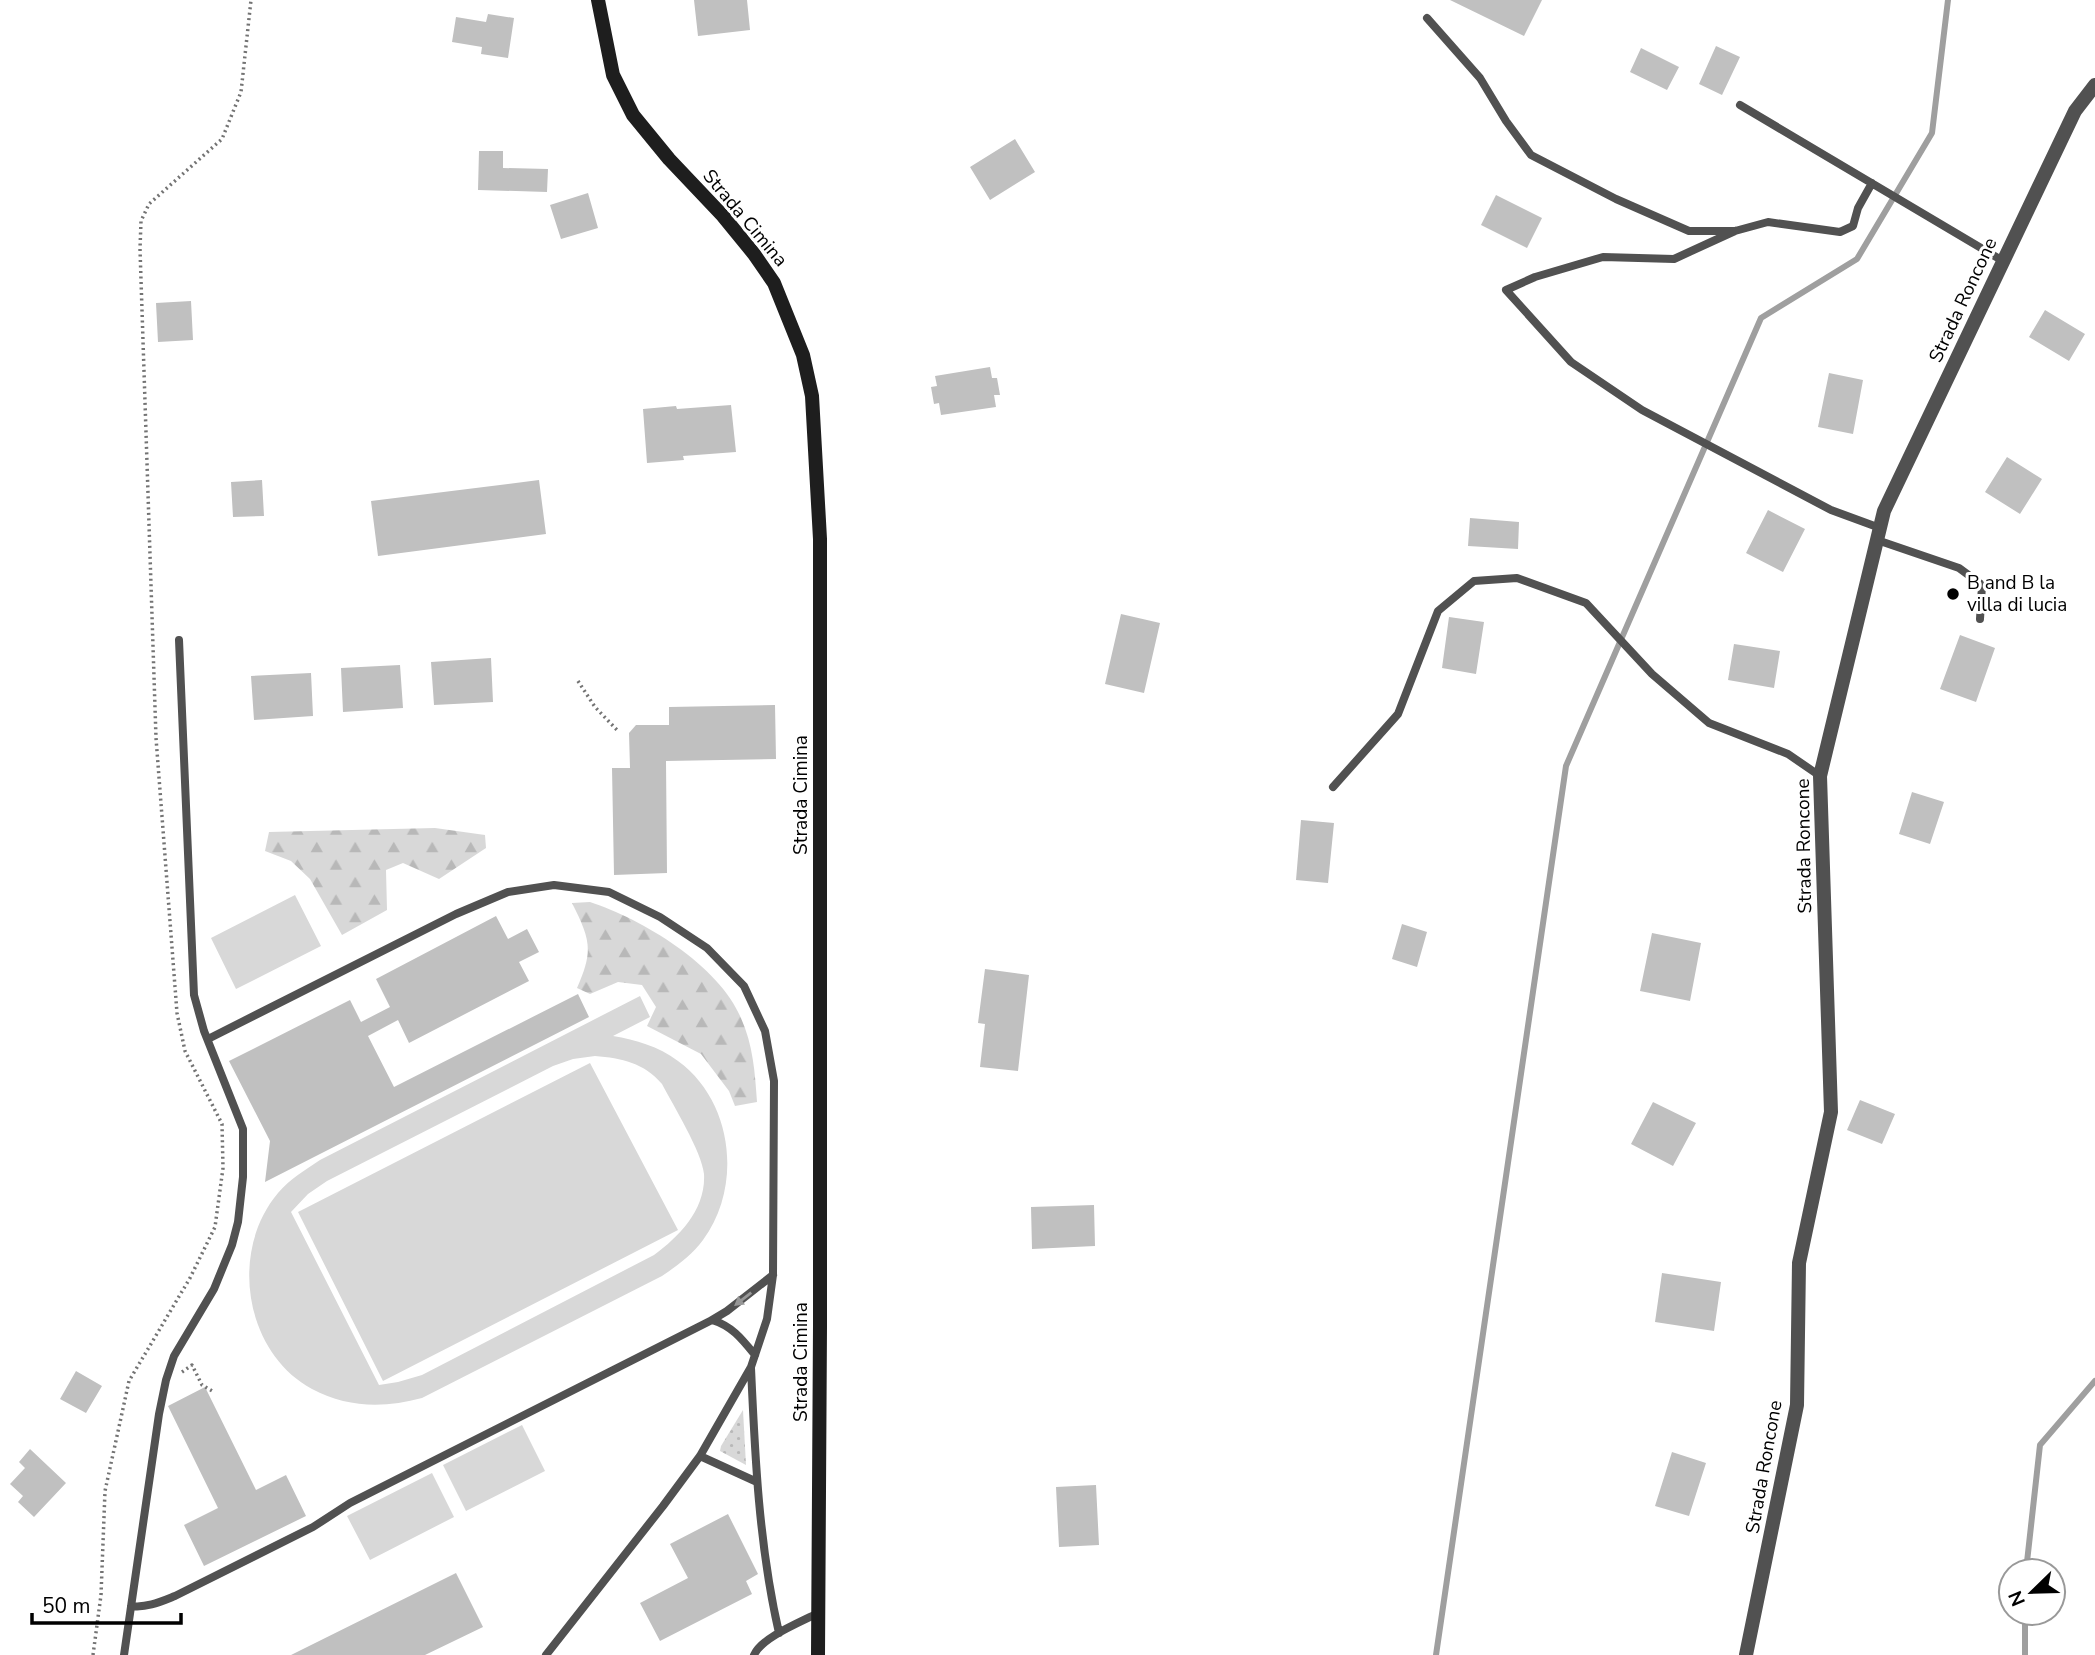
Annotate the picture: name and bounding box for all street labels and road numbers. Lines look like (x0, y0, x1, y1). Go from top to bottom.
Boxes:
street label: Strada Cimina (697, 164, 793, 272)
street label: Strada Roncone (1923, 233, 2003, 367)
street label: Strada Cimina (788, 735, 814, 855)
street label: Strada Roncone (1790, 778, 1818, 914)
street label: Strada Cimina (788, 1302, 814, 1422)
street label: Strada Roncone (1739, 1398, 1789, 1536)

